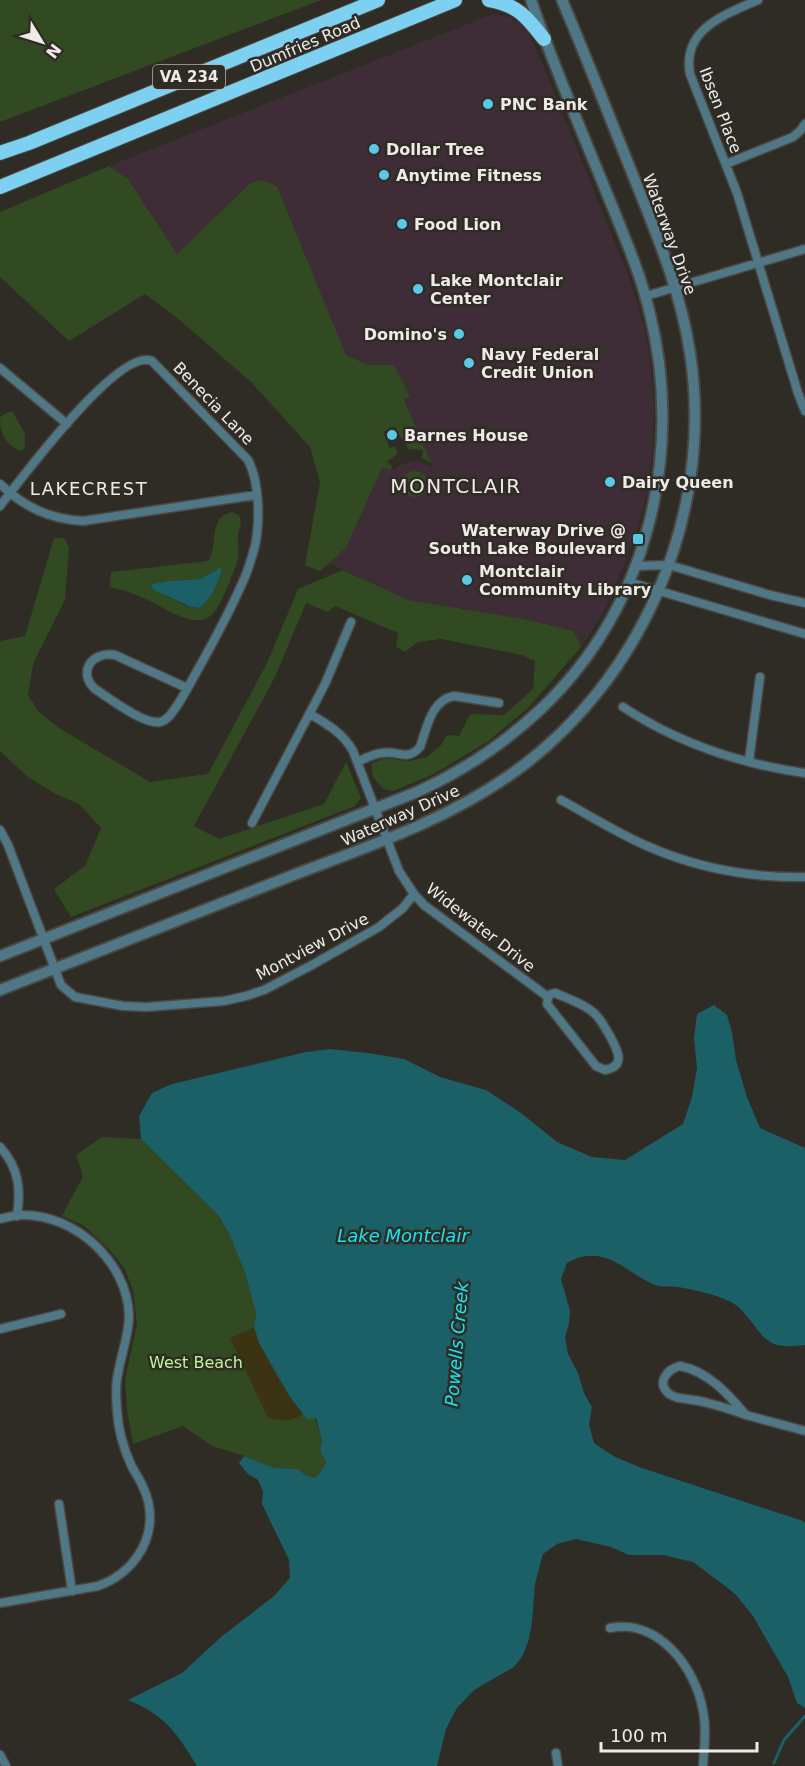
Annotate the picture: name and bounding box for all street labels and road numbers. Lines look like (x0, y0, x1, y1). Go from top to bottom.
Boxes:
street label: Dumfries Road (247, 13, 363, 76)
street label: Ibsen Place (695, 64, 746, 156)
road number: VA 234 (153, 65, 225, 89)
street label: Waterway Drive (639, 171, 700, 297)
street label: Benecia Lane (169, 358, 258, 449)
street label: Waterway Drive (338, 781, 462, 850)
street label: Widewater Drive (422, 879, 539, 976)
street label: Montview Drive (253, 909, 372, 984)

